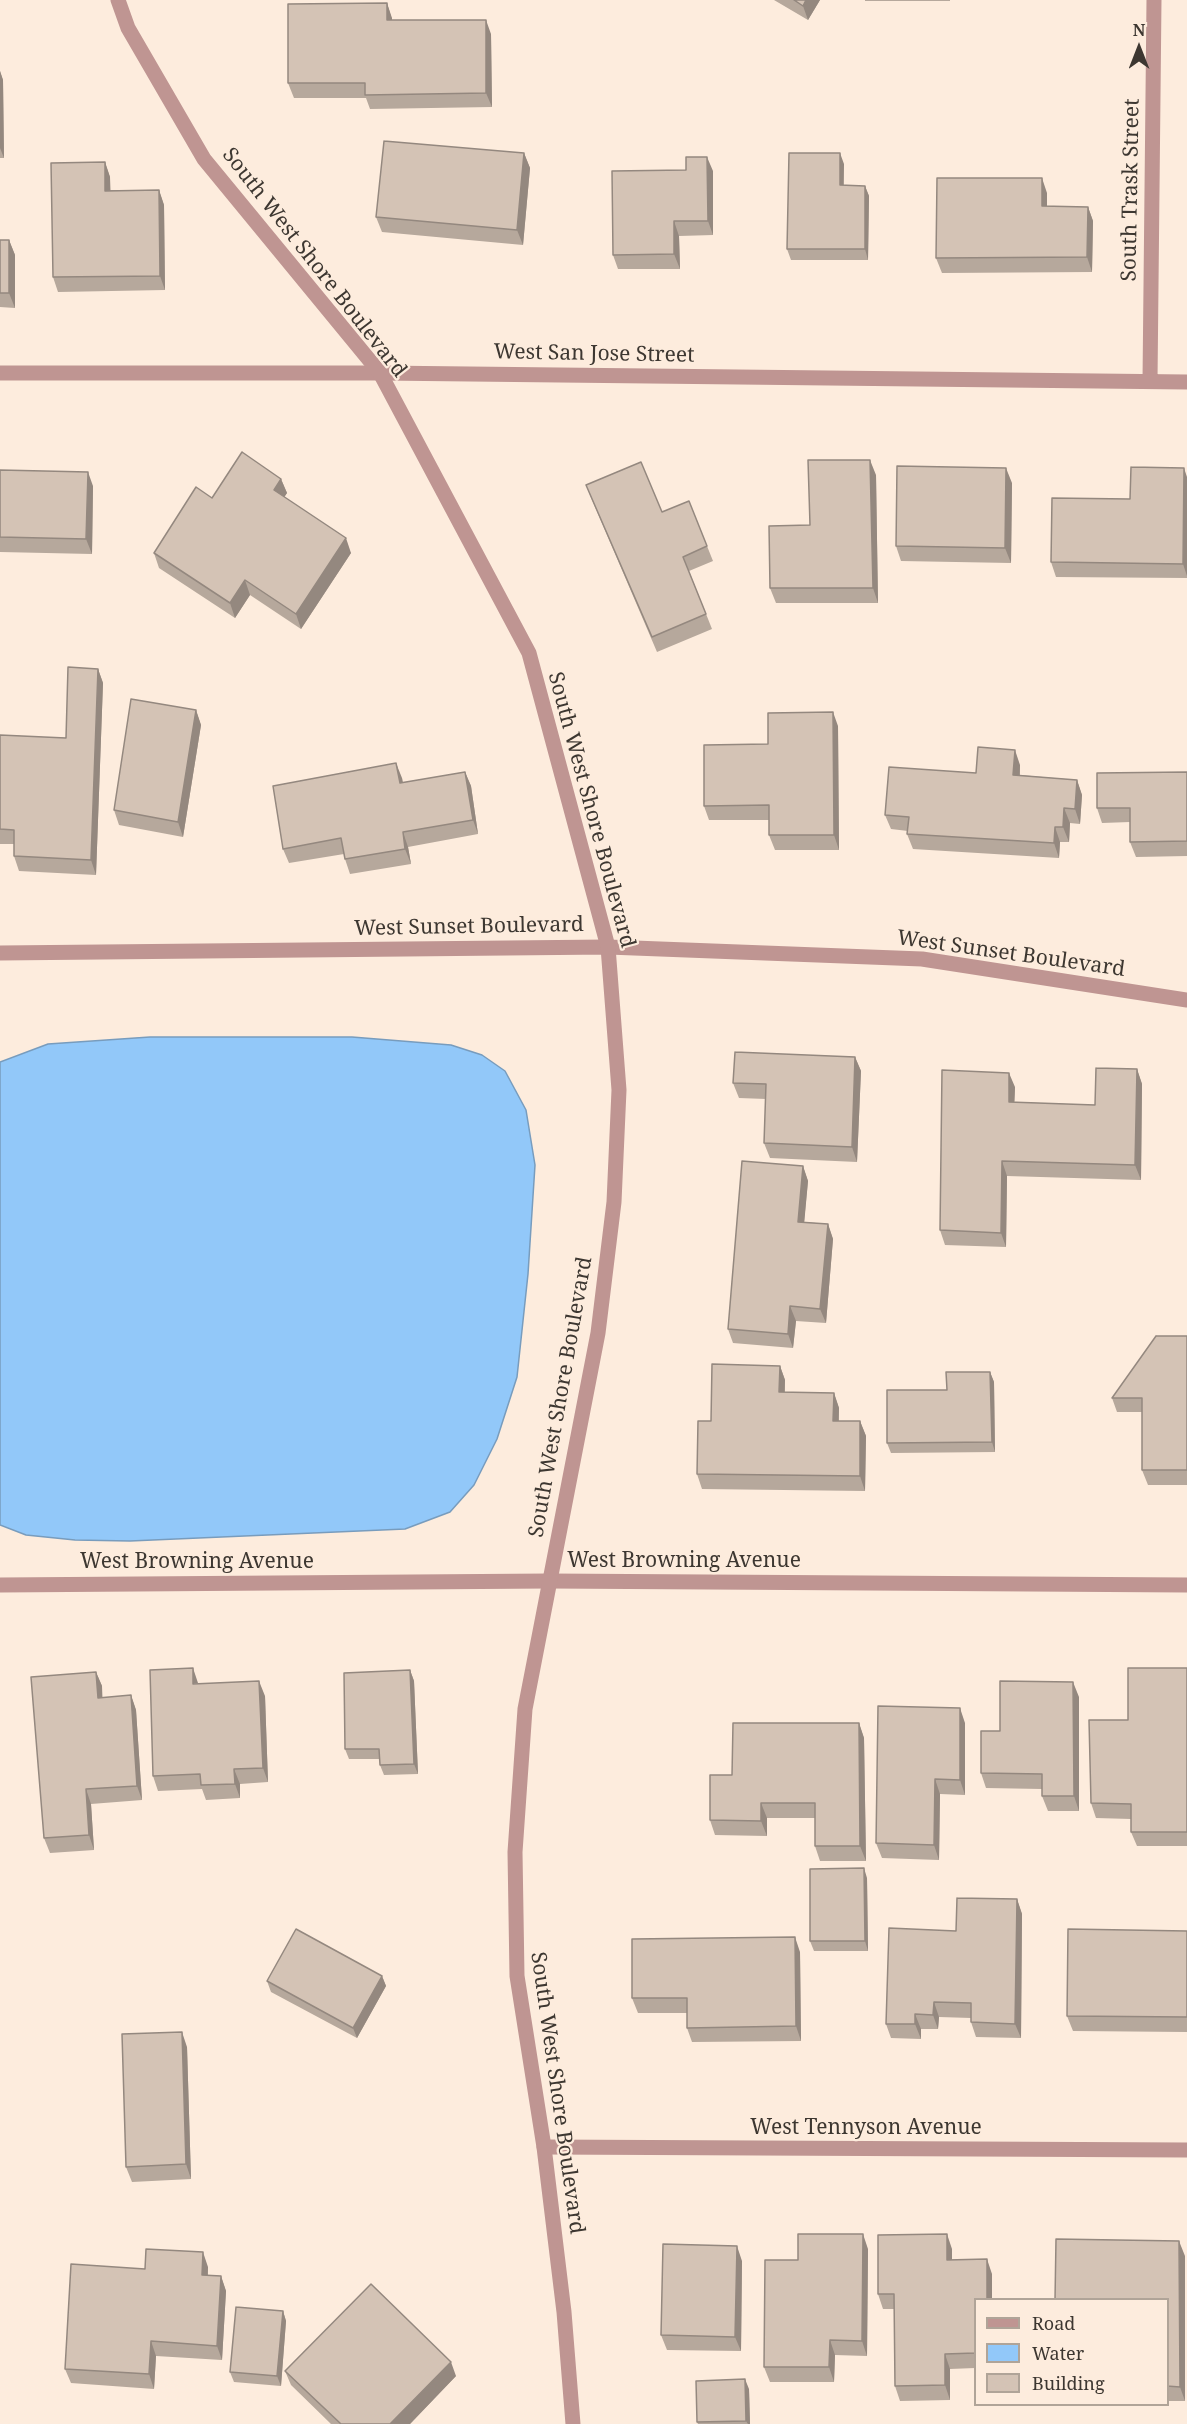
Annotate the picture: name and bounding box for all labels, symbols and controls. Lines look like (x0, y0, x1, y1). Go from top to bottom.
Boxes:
north arrow (1109, 18, 1169, 78)
text: N (1133, 19, 1145, 41)
street label: South Trask Street (1117, 98, 1145, 282)
street label: South West Shore Boulevard (216, 143, 412, 383)
street label: West San Jose Street (493, 340, 695, 368)
street label: South West Shore Boulevard (542, 669, 640, 951)
street label: West Sunset Boulevard (354, 912, 584, 942)
street label: West Sunset Boulevard (895, 926, 1127, 982)
street label: South West Shore Boulevard (524, 1255, 598, 1539)
street label: West Browning Avenue (567, 1548, 801, 1574)
street label: West Browning Avenue (80, 1549, 314, 1575)
street label: South West Shore Boulevard (525, 1950, 589, 2236)
street label: West Tennyson Avenue (750, 2115, 982, 2141)
legend (974, 2298, 1169, 2406)
text: Road (1032, 2311, 1075, 2335)
text: Water (1032, 2341, 1084, 2365)
text: Building (1032, 2371, 1105, 2395)

